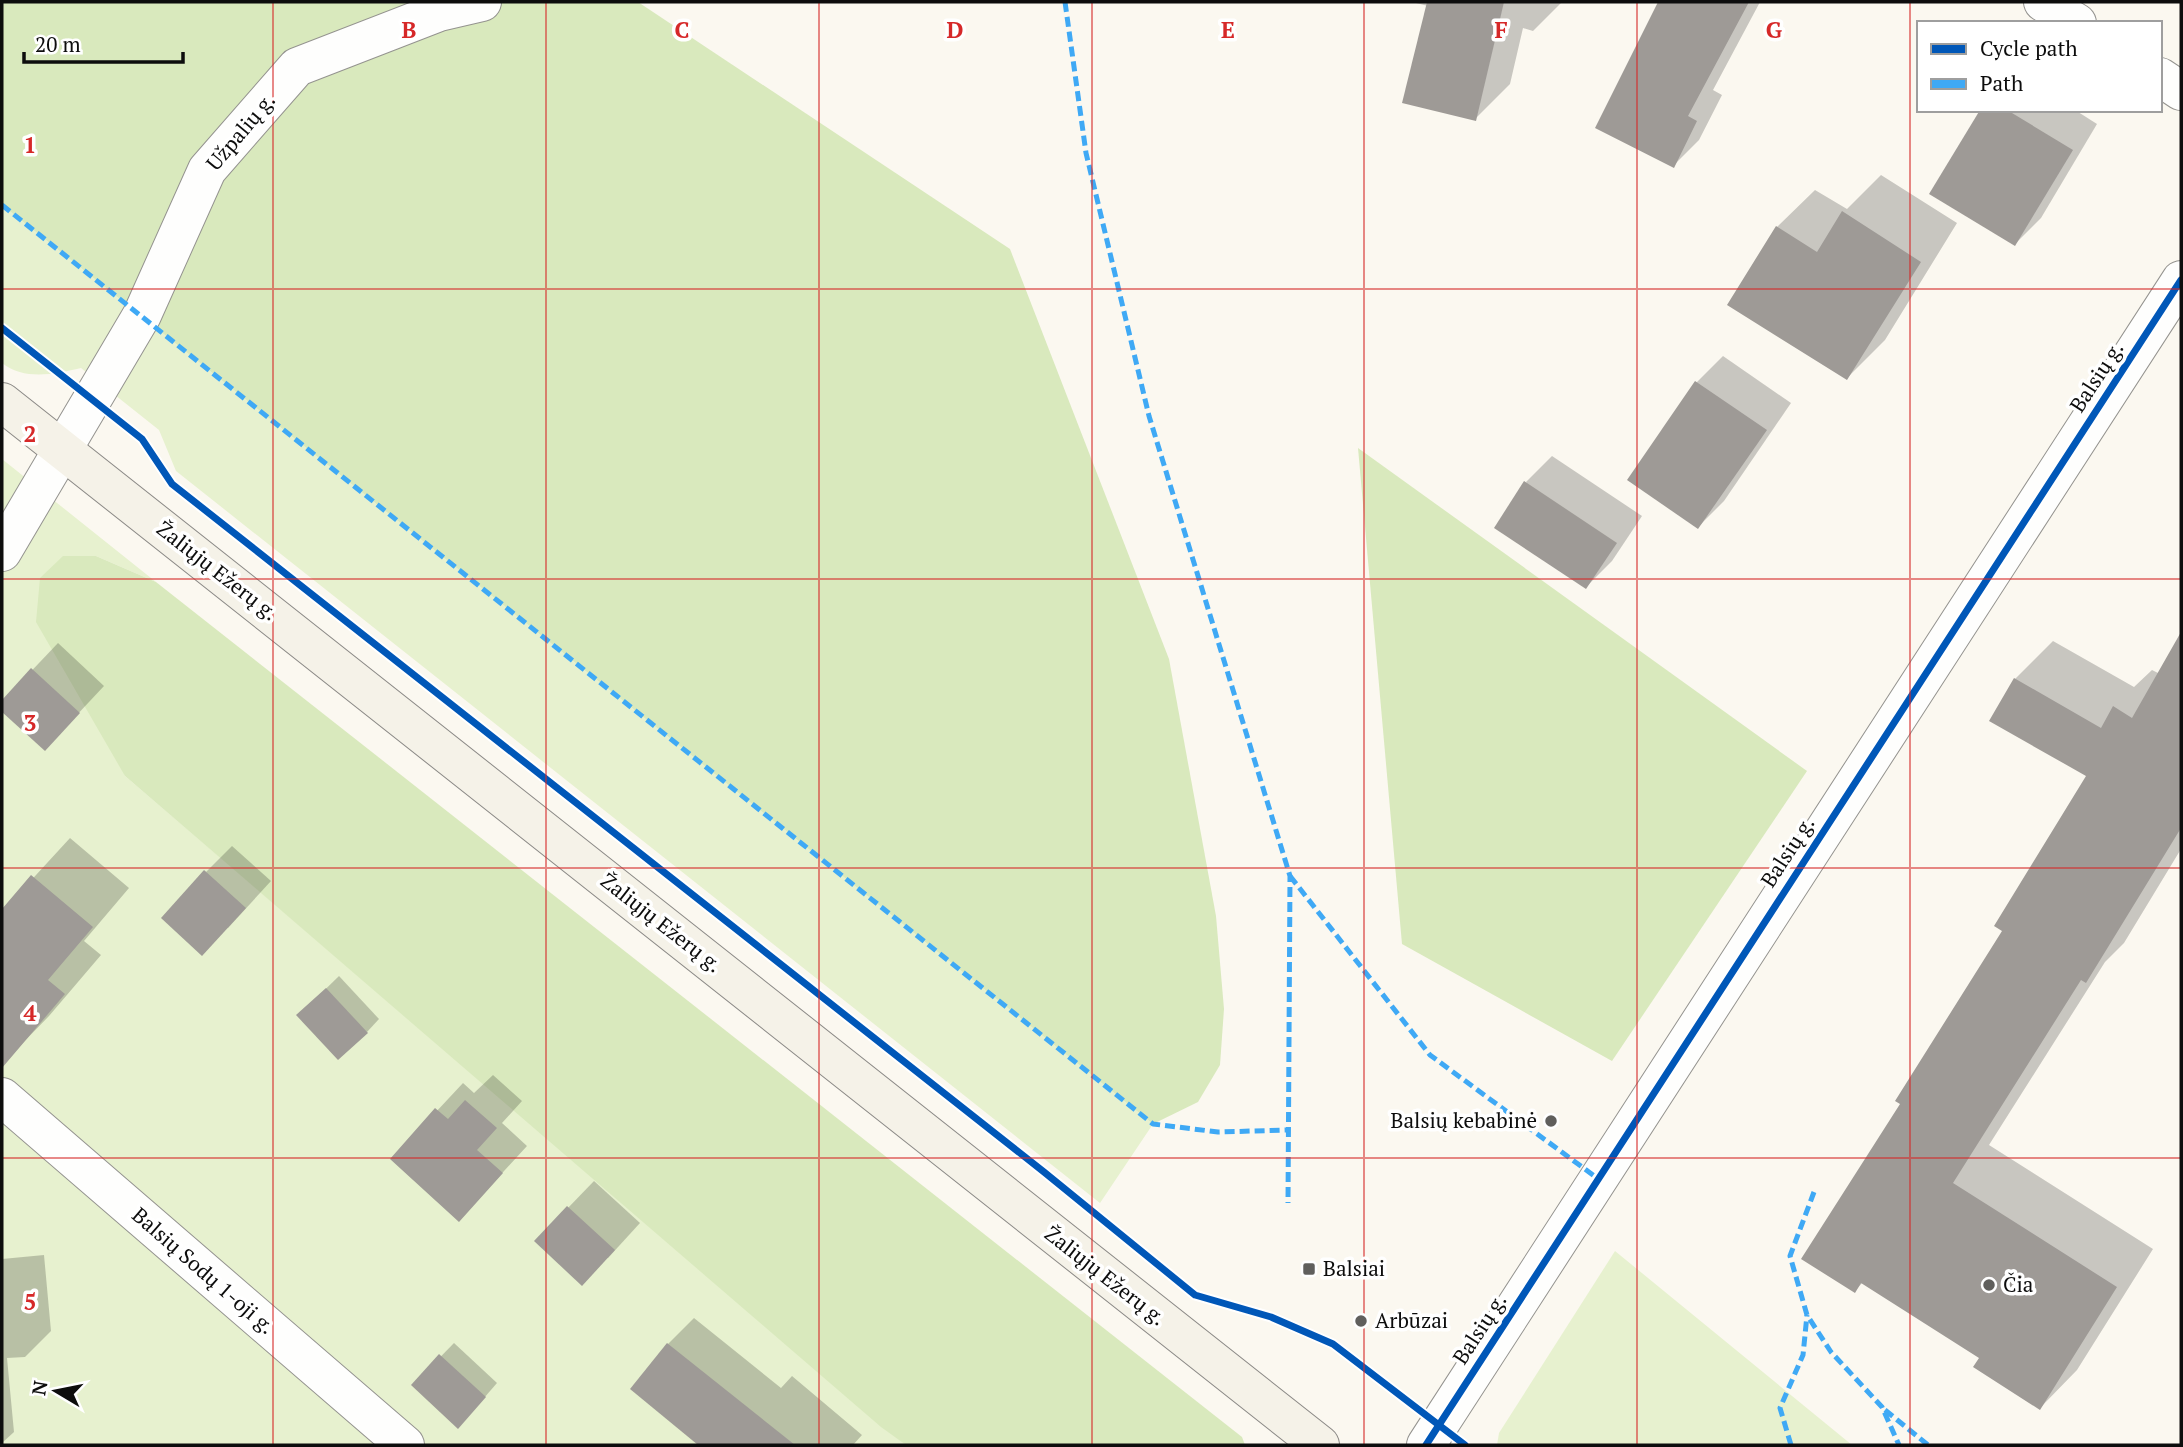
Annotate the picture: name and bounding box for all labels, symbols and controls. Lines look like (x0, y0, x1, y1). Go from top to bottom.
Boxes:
text: B (402, 14, 417, 45)
text: C (675, 14, 690, 45)
text: D (947, 14, 964, 45)
text: E (1221, 14, 1235, 45)
text: F (1494, 14, 1508, 45)
text: G (1766, 14, 1783, 45)
scale bar (24, 21, 184, 65)
legend (1917, 21, 2162, 112)
text: 20 m (35, 30, 81, 58)
text: Cycle path (1980, 34, 2078, 62)
text: Path (1980, 69, 2023, 97)
street label: Užpalių g. (199, 87, 281, 176)
text: 1 (24, 129, 37, 160)
street label: Balsių g. (2063, 336, 2130, 417)
text: 2 (24, 418, 37, 449)
street label: Žaliųjų Ežerų g. (151, 514, 284, 626)
text: 3 (24, 707, 37, 738)
street label: Balsių g. (1754, 811, 1821, 892)
street label: Žaliųjų Ežerų g. (595, 866, 728, 978)
text: 4 (24, 997, 37, 1028)
place label: Balsių kebabinė (1391, 1106, 1537, 1134)
marker: Balsių kebabinė (1543, 1113, 1559, 1129)
street label: Balsių Sodų 1-oji g. (126, 1201, 281, 1340)
street label: Žaliųjų Ežerų g. (1039, 1219, 1172, 1331)
place label: Balsiai (1323, 1254, 1385, 1282)
marker: Balsiai (1301, 1261, 1317, 1277)
place label: Čia (2003, 1270, 2034, 1298)
marker: Čia (1981, 1277, 1997, 1293)
text: 5 (24, 1286, 37, 1317)
street label: Balsių g. (1446, 1288, 1513, 1369)
place label: Arbūzai (1375, 1306, 1448, 1334)
marker: Arbūzai (1353, 1313, 1369, 1329)
north arrow (21, 1356, 91, 1426)
text: N (25, 1378, 52, 1397)

